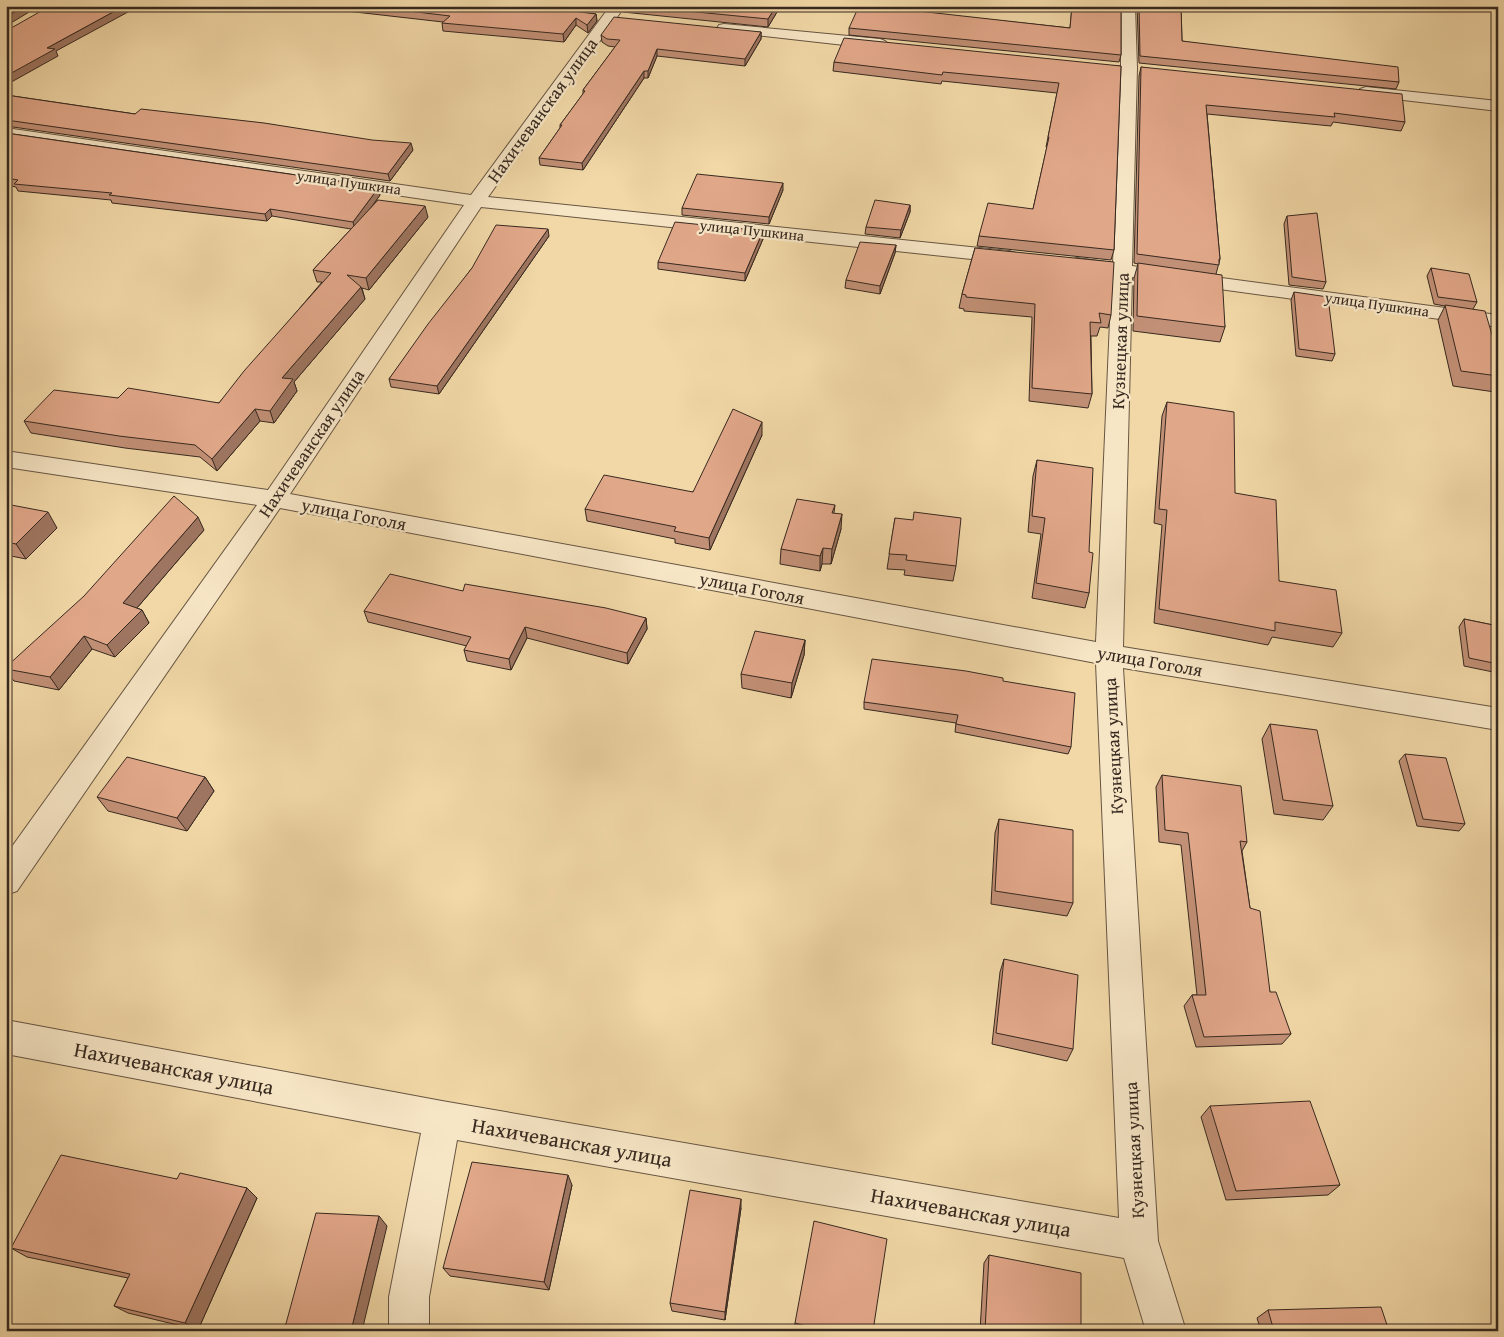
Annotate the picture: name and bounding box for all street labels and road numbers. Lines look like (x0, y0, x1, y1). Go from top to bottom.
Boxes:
street label: Нахичеванская улица (480, 31, 604, 188)
street label: улица Пушкина (295, 164, 403, 200)
street label: улица Пушкина (698, 214, 806, 246)
street label: Кузнецкая улица (1104, 272, 1136, 410)
street label: улица Пушкина (1323, 286, 1431, 322)
street label: Нахичеванская улица (251, 363, 371, 523)
street label: улица Гоголя (298, 490, 409, 537)
street label: улица Гоголя (696, 564, 807, 611)
street label: улица Гоголя (1094, 638, 1205, 684)
street label: Кузнецкая улица (1096, 677, 1130, 815)
street label: Нахичеванская улица (71, 1033, 277, 1103)
street label: Кузнецкая улица (1117, 1081, 1151, 1219)
street label: Нахичеванская улица (469, 1109, 675, 1175)
street label: Нахичеванская улица (868, 1179, 1074, 1245)

